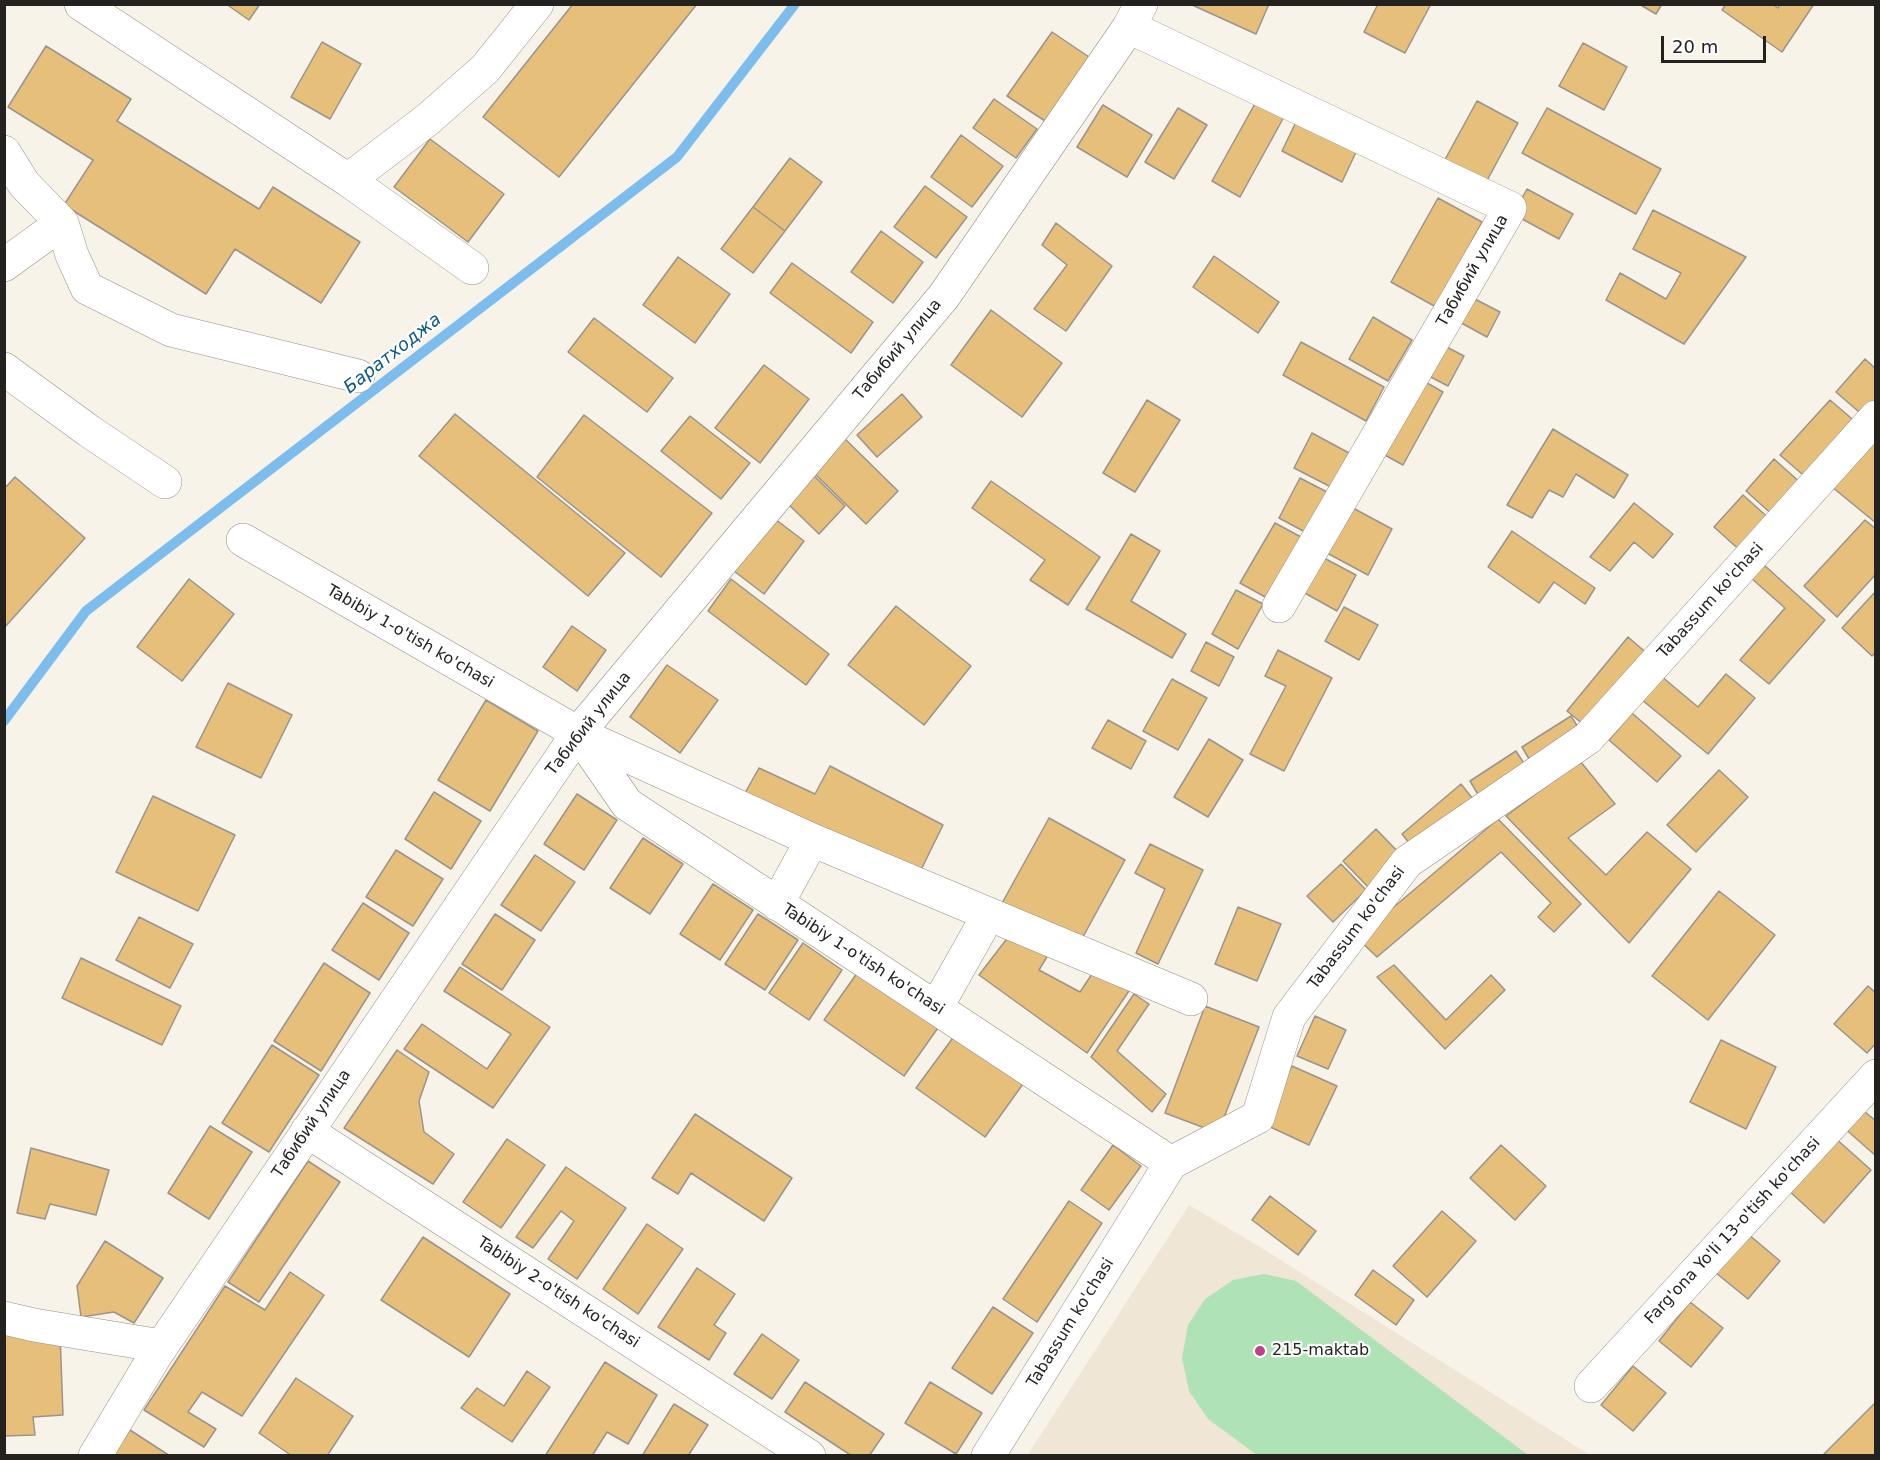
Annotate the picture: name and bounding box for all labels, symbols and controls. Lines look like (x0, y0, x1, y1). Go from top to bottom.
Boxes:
scale bar (1664, 24, 1769, 62)
text: 20 m (1672, 36, 1718, 57)
street label: Табибий улица (1433, 211, 1513, 331)
street label: Табибий улица (850, 295, 946, 405)
water label: Баратходжа (340, 309, 446, 399)
street label: Tabassum ko'chasi (1654, 539, 1768, 663)
street label: Tabibiy 1-o'tish ko'chasi (323, 581, 497, 693)
street label: Табибий улица (543, 668, 635, 780)
street label: Tabassum ko'chasi (1305, 863, 1409, 993)
street label: Tabibiy 1-o'tish ko'chasi (778, 900, 948, 1020)
street label: Табибий улица (269, 1066, 355, 1182)
street label: Farg'ona Yo'li 13-o'tish ko'chasi (1641, 1134, 1825, 1328)
street label: Tabibiy 2-o'tish ko'chasi (473, 1233, 643, 1353)
street label: Tabassum ko'chasi (1023, 1255, 1119, 1391)
place label: 215-maktab (1272, 1341, 1369, 1361)
marker: 215-maktab (1253, 1344, 1267, 1358)

